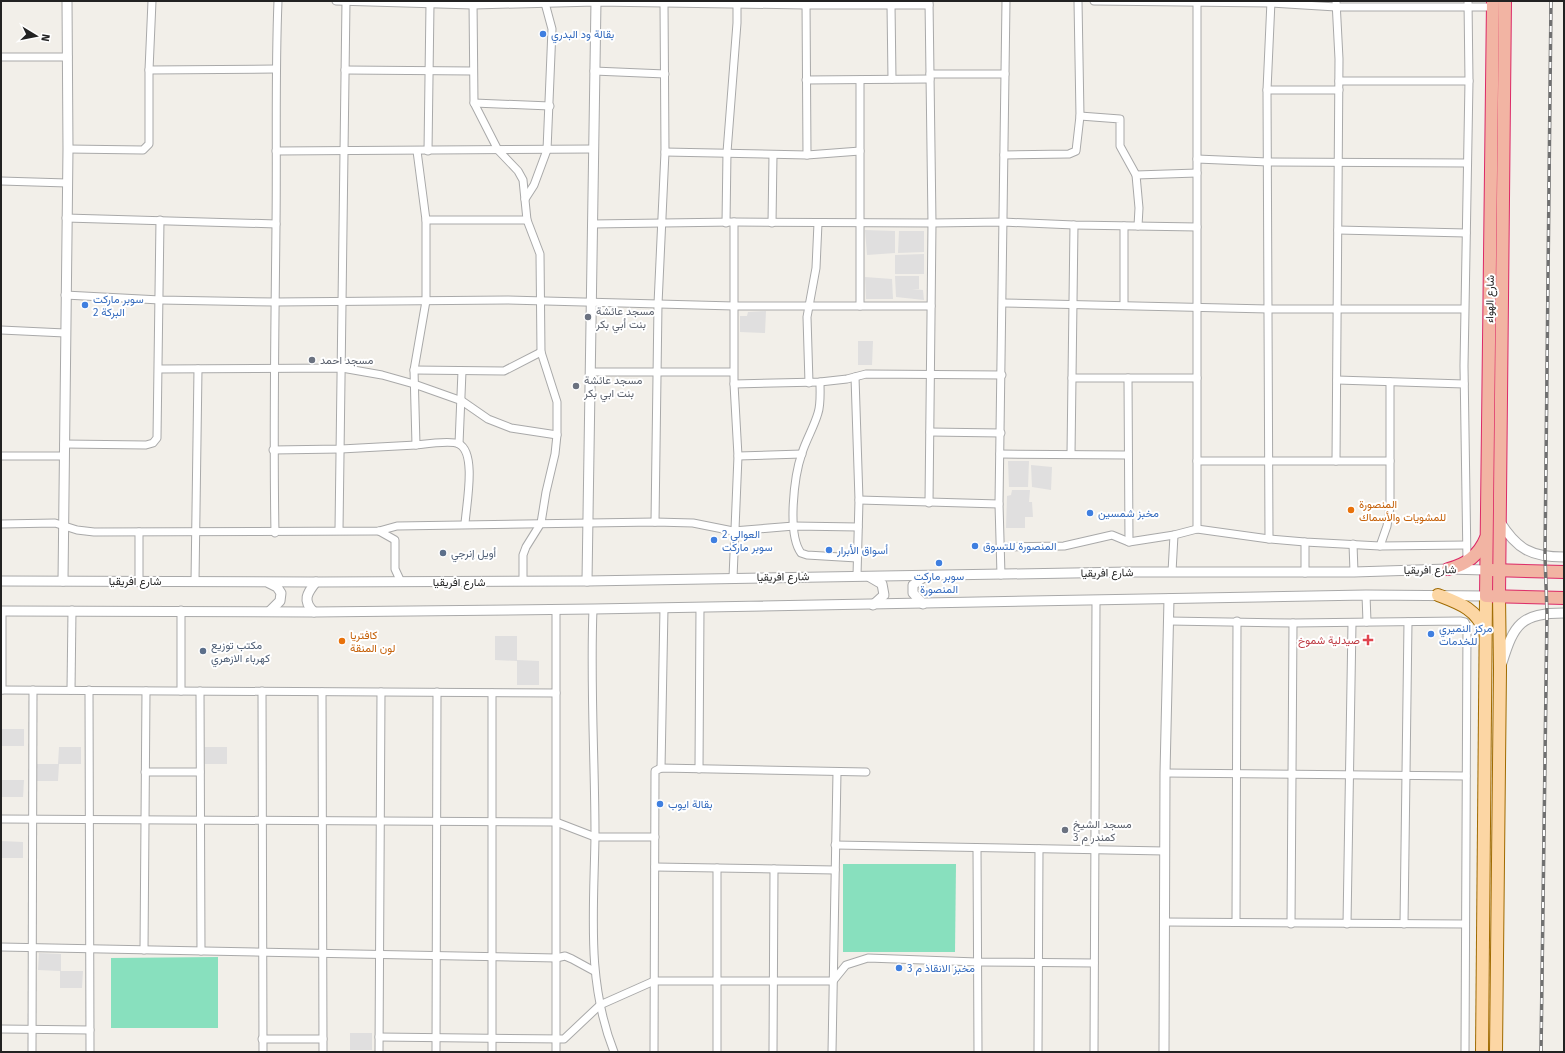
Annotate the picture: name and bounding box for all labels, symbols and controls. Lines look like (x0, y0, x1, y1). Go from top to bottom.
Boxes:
north arrow (16, 16, 56, 56)
place label: بقالة ود البدري (551, 28, 614, 44)
marker: بقالة ود البدري (538, 29, 548, 39)
text: N (38, 33, 52, 42)
street label: شارع الهواء (1483, 275, 1498, 323)
place label: سوبر ماركت البركة 2 (93, 293, 144, 319)
marker: سوبر ماركت البركة 2 (80, 300, 90, 310)
place label: مسجد عائشة بنت أبي بكر (595, 305, 655, 334)
marker: مسجد عائشة بنت أبي بكر (583, 312, 593, 322)
place label: مسجد احمد (320, 354, 374, 367)
marker: مسجد احمد (307, 355, 317, 365)
place label: مسجد عائشة بنت ابي بكر (583, 374, 643, 403)
marker: مسجد عائشة بنت ابي بكر (571, 381, 581, 391)
place label: المنصورة للمشويات والأسماك (1359, 498, 1446, 524)
marker: المنصورة للمشويات والأسماك (1346, 505, 1356, 515)
place label: مخبز شمسين (1098, 507, 1159, 520)
marker: مخبز شمسين (1085, 508, 1095, 518)
place label: العوالي 2 سوبر ماركت (722, 528, 773, 554)
marker: العوالي 2 سوبر ماركت (709, 535, 719, 545)
place label: المنصورة للتسوق (983, 540, 1056, 553)
marker: المنصورة للتسوق (970, 541, 980, 551)
place label: أسواق الأبرار (836, 544, 889, 557)
marker: أسواق الأبرار (824, 545, 834, 555)
place label: أويل إنرجي (451, 547, 497, 563)
marker: أويل إنرجي (438, 548, 448, 558)
marker: سوبر ماركت المنصورة (934, 558, 944, 568)
street label: شارع افريقيا (1404, 563, 1457, 578)
street label: شارع افريقيا (1081, 566, 1134, 581)
street label: شارع افريقيا (757, 570, 810, 585)
place label: سوبر ماركت المنصورة (914, 570, 965, 596)
street label: شارع افريقيا (109, 575, 162, 589)
street label: شارع افريقيا (433, 576, 486, 590)
place label: مركز النميري للخدمات (1439, 622, 1492, 648)
place label: كافتريا لون المنقة (350, 629, 395, 655)
marker: مركز النميري للخدمات (1426, 629, 1436, 639)
place label: صيدلية شموخ (1298, 634, 1360, 648)
marker: صيدلية شموخ (1363, 635, 1373, 645)
marker: كافتريا لون المنقة (337, 636, 347, 646)
place label: مكتب توزيع كهرباء الازهري (211, 639, 270, 668)
marker: مكتب توزيع كهرباء الازهري (198, 646, 208, 656)
place label: بقالة ايوب (668, 798, 712, 811)
marker: بقالة ايوب (655, 799, 665, 809)
place label: مسجد الشيخ كمندر م 3 (1073, 818, 1132, 845)
marker: مسجد الشيخ كمندر م 3 (1060, 825, 1070, 835)
place label: مخبز الانقاذ م 3 (907, 962, 975, 976)
marker: مخبز الانقاذ م 3 (894, 963, 904, 973)

